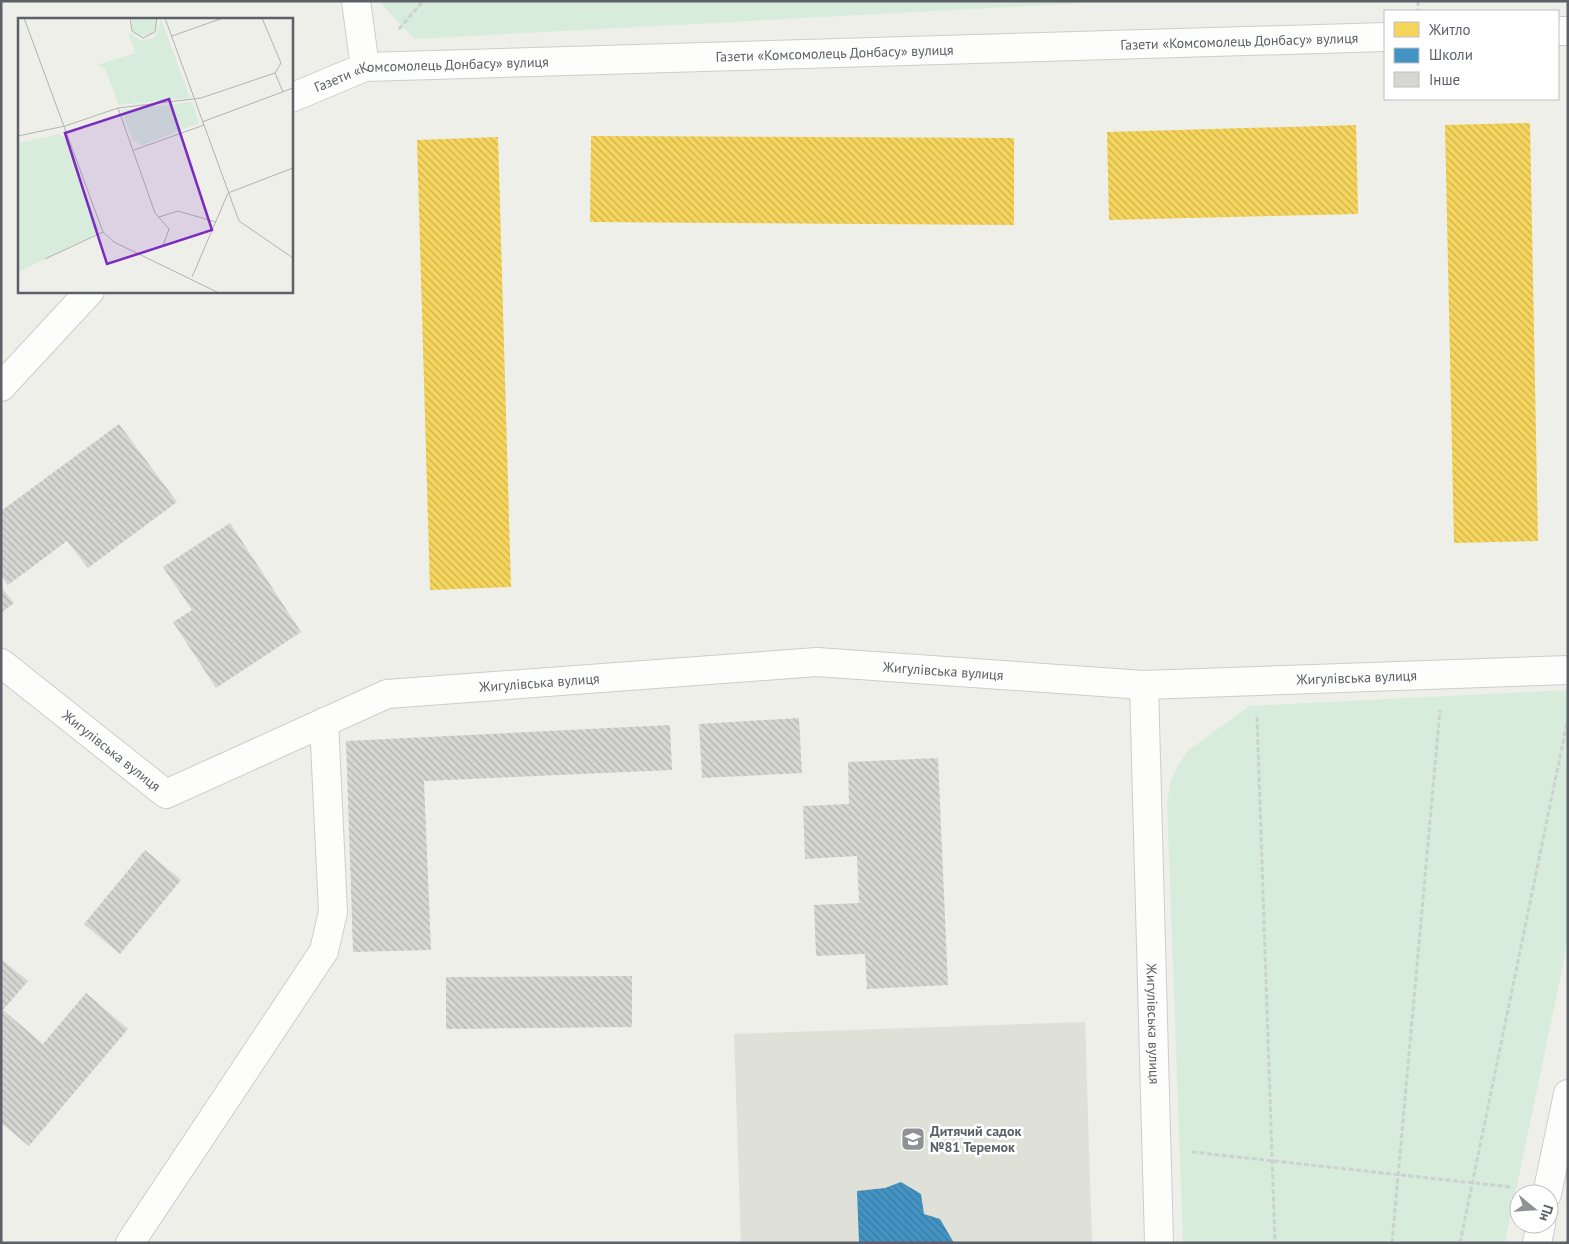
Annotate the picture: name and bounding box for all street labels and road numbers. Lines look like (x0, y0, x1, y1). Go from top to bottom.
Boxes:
street label: Газети «Комсомолець Донбасу» вулиця (1120, 29, 1359, 54)
street label: Газети «Комсомолець Донбасу» вулиця (715, 41, 954, 66)
street label: Газети «Комсомолець Донбасу» вулиця (311, 53, 549, 96)
street label: Жигулівська вулиця (881, 658, 1004, 684)
street label: Жигулівська вулиця (1295, 666, 1417, 689)
street label: Жигулівська вулиця (477, 669, 600, 696)
street label: Жигулівська вулиця (58, 705, 164, 795)
street label: Жигулівська вулиця (1142, 962, 1164, 1085)

